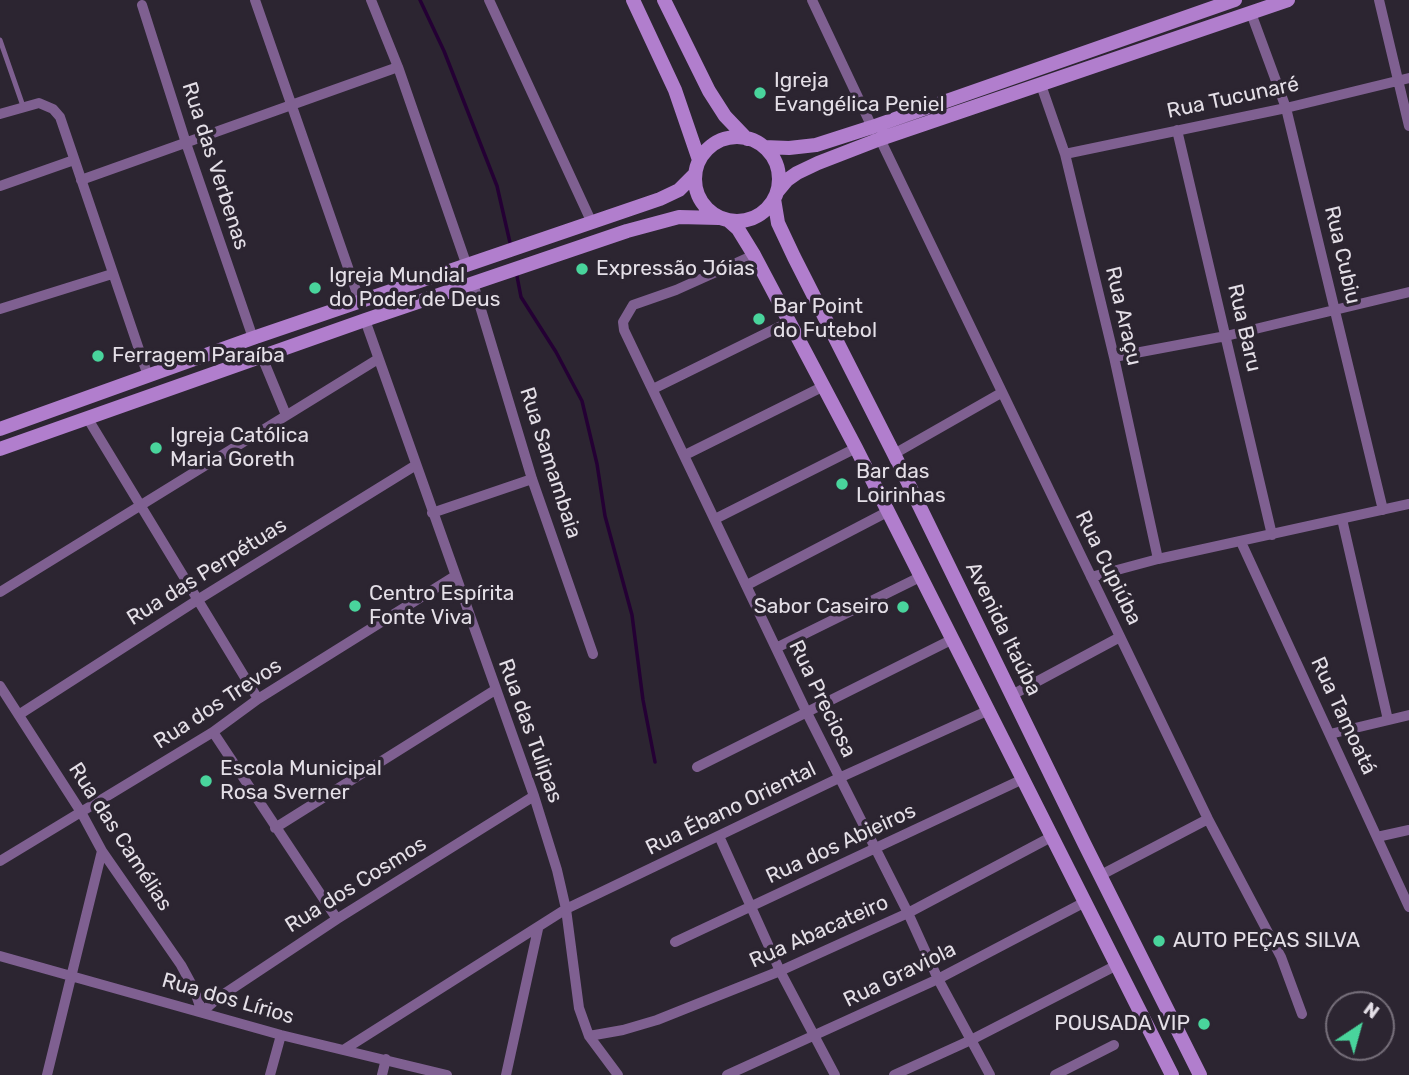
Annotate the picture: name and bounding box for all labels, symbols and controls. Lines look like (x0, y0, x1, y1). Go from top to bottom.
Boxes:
place label: Igreja Evangélica Peniel (774, 68, 945, 118)
street label: Rua Tucunaré (1165, 72, 1301, 124)
street label: Rua das Verbenas (176, 79, 254, 253)
marker: Igreja Evangélica Peniel (752, 85, 768, 101)
street label: Rua Cubiu (1318, 203, 1366, 307)
place label: Expressão Jóias (596, 256, 755, 282)
marker: Expressão Jóias (574, 261, 590, 277)
place label: Igreja Mundial do Poder de Deus (329, 263, 500, 313)
street label: Rua Araçu (1099, 264, 1147, 368)
marker: Igreja Mundial do Poder de Deus (307, 280, 323, 296)
street label: Rua Baru (1222, 282, 1266, 374)
place label: Bar Point do Futebol (773, 294, 877, 344)
marker: Bar Point do Futebol (751, 311, 767, 327)
place label: Ferragem Paraíba (112, 343, 285, 369)
marker: Ferragem Paraíba (90, 348, 106, 364)
street label: Rua Samambaia (514, 384, 586, 542)
place label: Igreja Católica Maria Goreth (170, 423, 309, 473)
marker: Igreja Católica Maria Goreth (148, 440, 164, 456)
place label: Bar das Loirinhas (856, 459, 946, 509)
marker: Bar das Loirinhas (834, 476, 850, 492)
street label: Rua Cupiúba (1069, 507, 1147, 629)
street label: Rua das Perpétuas (123, 513, 291, 631)
street label: Avenida Itaúba (960, 558, 1046, 700)
place label: Centro Espírita Fonte Viva (369, 581, 514, 631)
place label: Sabor Caseiro (754, 594, 889, 620)
marker: Centro Espírita Fonte Viva (347, 598, 363, 614)
marker: Sabor Caseiro (895, 599, 911, 615)
street label: Rua Preciosa (783, 636, 861, 762)
street label: Rua dos Trevos (149, 653, 287, 755)
street label: Rua Tamoatá (1305, 653, 1381, 779)
street label: Rua das Tulipas (492, 656, 568, 806)
place label: Escola Municipal Rosa Sverner (220, 756, 382, 806)
street label: Rua Ébano Oriental (642, 757, 820, 861)
street label: Rua das Camélias (63, 758, 177, 916)
marker: Escola Municipal Rosa Sverner (198, 773, 214, 789)
street label: Rua dos Abieiros (762, 798, 920, 890)
street label: Rua dos Cosmos (281, 831, 431, 939)
street label: Rua Abacateiro (746, 890, 892, 974)
place label: AUTO PEÇAS SILVA (1173, 928, 1360, 954)
marker: AUTO PEÇAS SILVA (1151, 933, 1167, 949)
street label: Rua Graviola (840, 937, 960, 1013)
street label: Rua dos Lírios (159, 968, 297, 1030)
north arrow (1325, 991, 1395, 1061)
text: N (1359, 997, 1384, 1024)
place label: POUSADA VIP (1054, 1011, 1190, 1037)
marker: POUSADA VIP (1196, 1016, 1212, 1032)

